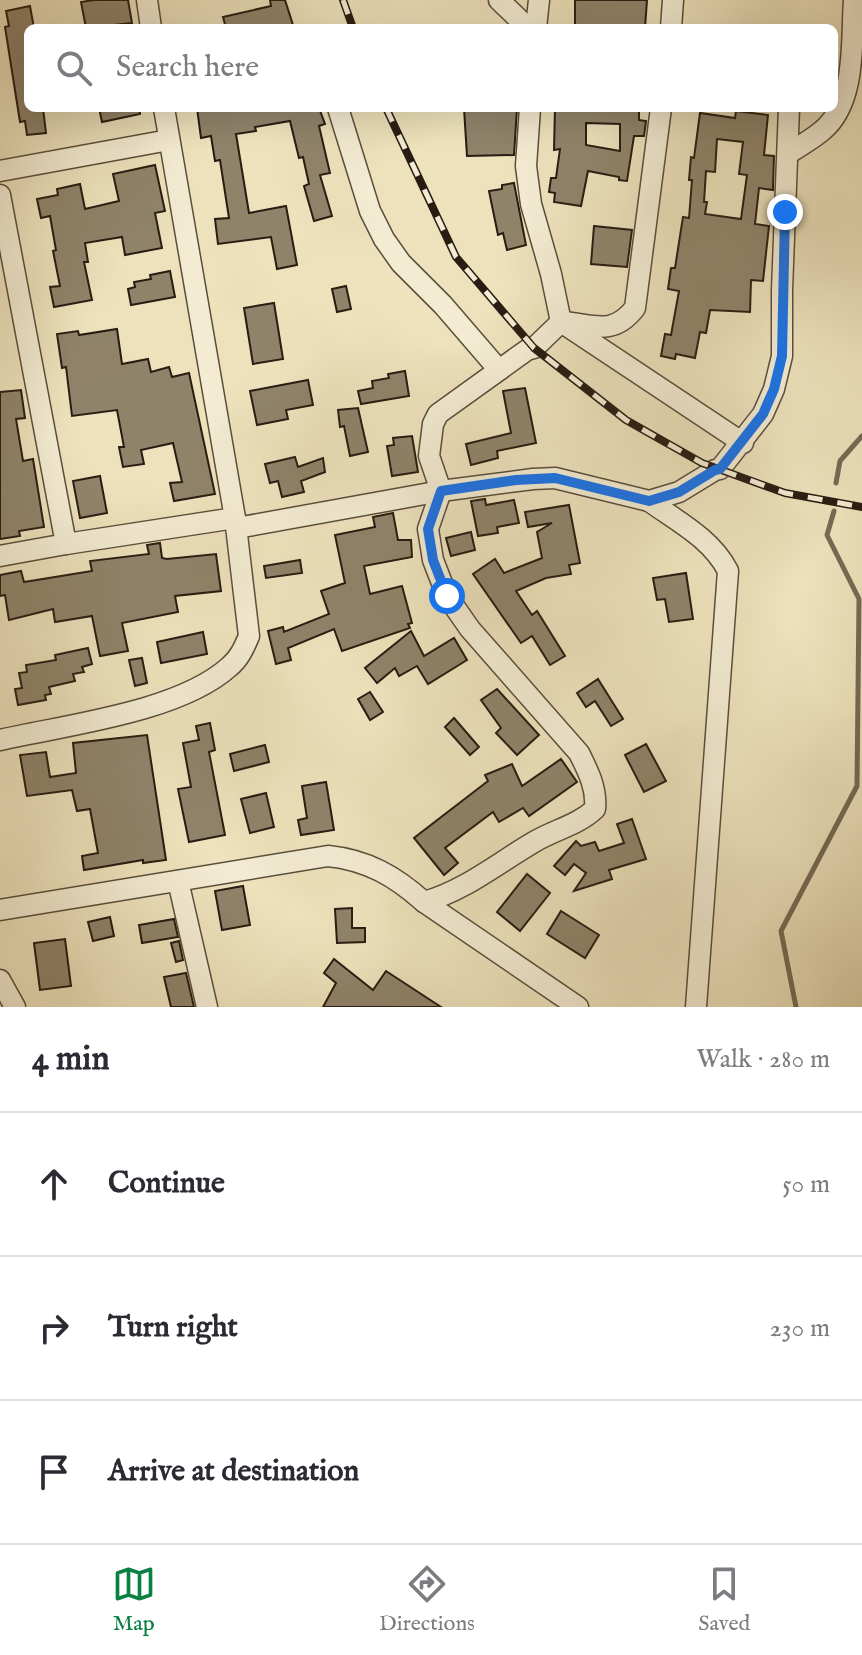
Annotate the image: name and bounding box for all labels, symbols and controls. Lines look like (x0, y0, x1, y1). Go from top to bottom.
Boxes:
search box (24, 24, 838, 112)
icon: search (52, 46, 96, 90)
text: Search here (116, 49, 259, 87)
route end (767, 194, 803, 230)
route start (429, 578, 465, 614)
text: 4 min (32, 1038, 110, 1081)
text: Walk · 280 m (697, 1043, 830, 1076)
icon: ahead (32, 1162, 76, 1206)
text: Continue (108, 1165, 225, 1203)
text: 50 m (782, 1168, 830, 1201)
icon: right (32, 1306, 76, 1350)
text: Turn right (108, 1309, 238, 1347)
text: 230 m (770, 1312, 830, 1345)
icon: arrive (32, 1450, 76, 1494)
text: Arrive at destination (108, 1453, 359, 1491)
tab: Map (112, 1562, 156, 1638)
tab: Directions (379, 1562, 475, 1638)
tab: Saved (698, 1562, 750, 1638)

